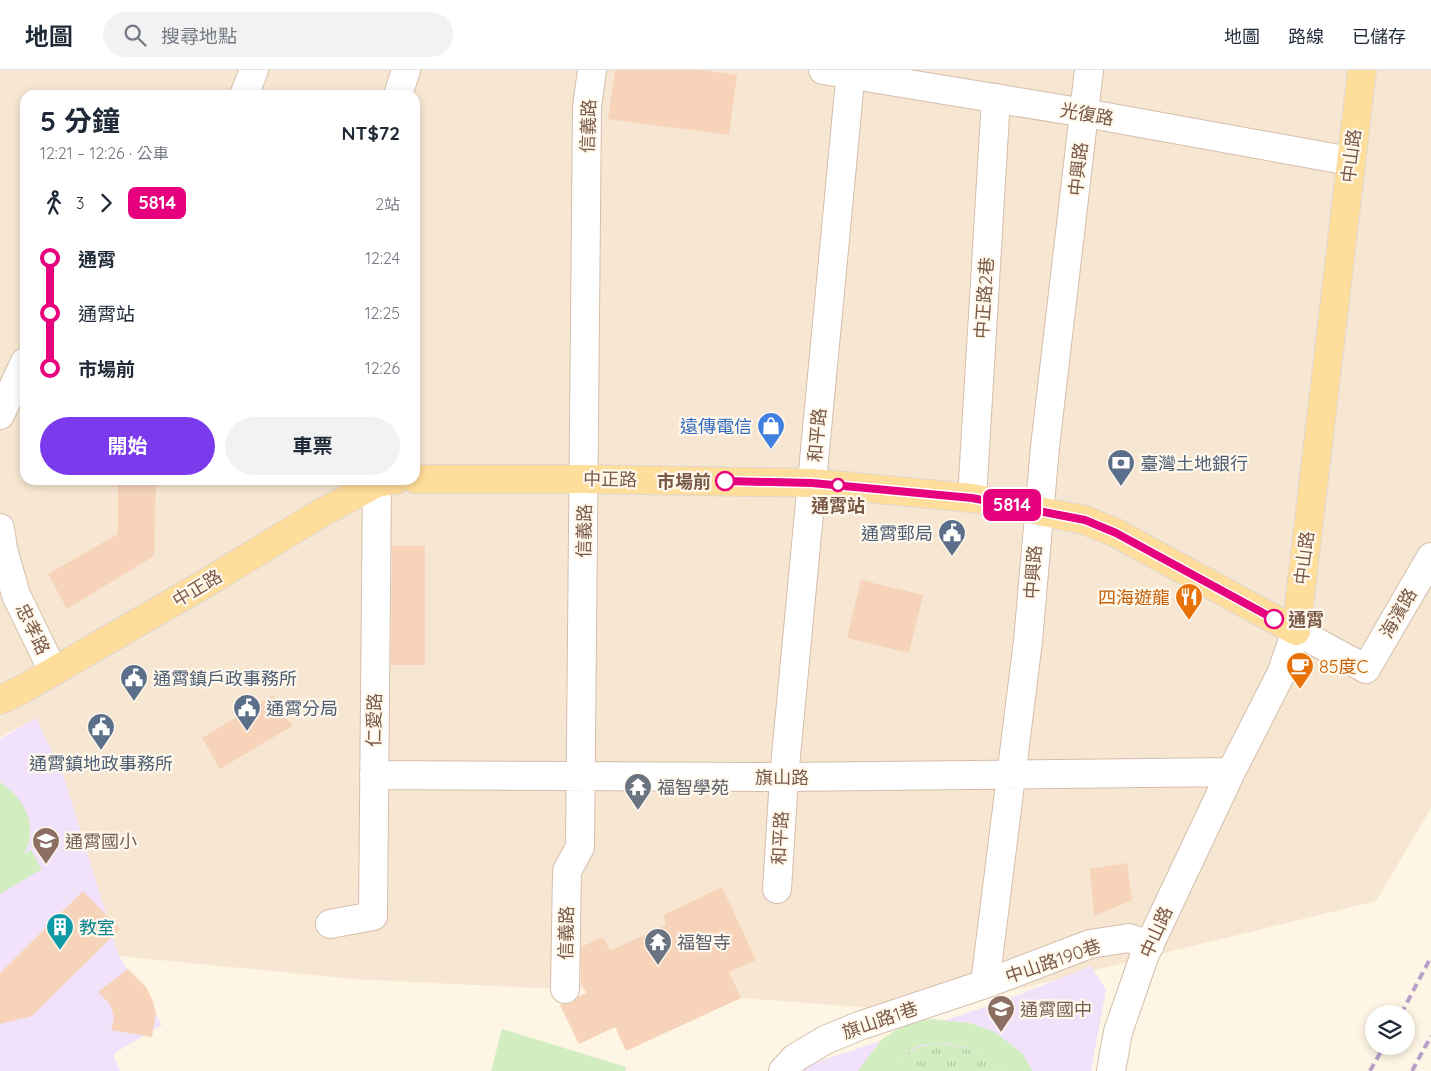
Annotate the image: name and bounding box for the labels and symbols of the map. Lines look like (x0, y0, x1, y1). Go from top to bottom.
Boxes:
street label: 光復路 (1058, 98, 1116, 130)
street label: 信義路 (576, 99, 600, 153)
street label: 中山路 (1336, 128, 1366, 184)
street label: 中興路 (1064, 141, 1092, 197)
street label: 中正路2巷 (970, 256, 998, 340)
street label: 和平路 (803, 407, 831, 463)
shop icon: 遠傳電信 (756, 411, 786, 450)
place label: 遠傳電信 (680, 415, 752, 438)
bank icon: 臺灣土地銀行 (1106, 448, 1136, 487)
place label: 臺灣土地銀行 (1140, 452, 1248, 475)
street label: 中正路 (583, 467, 637, 491)
place label: 市場前 (657, 470, 711, 493)
marker: 市場前 (715, 471, 735, 491)
marker: 通霄站 (831, 478, 845, 492)
line badge: 5814 (977, 489, 1047, 521)
place label: 通霄站 (811, 494, 865, 517)
street label: 信義路 (572, 504, 596, 558)
public building icon: 通霄郵局 (937, 518, 967, 557)
place label: 通霄郵局 (861, 522, 933, 545)
street label: 中山路 (1289, 530, 1319, 586)
street label: 中興路 (1020, 544, 1046, 600)
street label: 中正路 (168, 564, 226, 612)
restaurant icon: 四海遊龍 (1174, 582, 1204, 621)
street label: 海濱路 (1375, 584, 1421, 642)
place label: 四海遊龍 (1098, 586, 1170, 609)
street label: 忠孝路 (11, 600, 55, 658)
place label: 通霄 (1288, 608, 1324, 631)
marker: 通霄 (1264, 609, 1284, 629)
cafe icon: 85度C (1285, 651, 1315, 690)
place label: 85度C (1319, 655, 1369, 678)
public building icon: 通霄鎮戶政事務所 (119, 663, 149, 702)
place label: 通霄鎮戶政事務所 (153, 667, 297, 690)
public building icon: 通霄分局 (232, 693, 262, 732)
street label: 仁愛路 (362, 693, 386, 747)
place label: 通霄分局 (266, 697, 338, 720)
public building icon: 通霄鎮地政事務所 (86, 712, 116, 751)
place label: 通霄鎮地政事務所 (29, 752, 173, 775)
street label: 旗山路 (755, 766, 809, 789)
temple icon: 福智學苑 (623, 772, 653, 811)
place label: 福智學苑 (657, 776, 729, 799)
street label: 和平路 (767, 810, 793, 866)
school or university icon: 通霄國小 (31, 826, 61, 865)
place label: 通霄國小 (65, 830, 137, 853)
street label: 中山路 (1135, 903, 1177, 961)
street label: 信義路 (554, 906, 578, 960)
building icon: 教室 (45, 912, 75, 951)
place label: 教室 (79, 916, 115, 939)
temple icon: 福智寺 (643, 927, 673, 966)
place label: 福智寺 (677, 931, 731, 954)
street label: 中山路190巷 (1002, 934, 1104, 988)
school or university icon: 通霄國中 (986, 994, 1016, 1033)
street label: 旗山路1巷 (839, 996, 921, 1044)
place label: 通霄國中 (1020, 998, 1092, 1021)

